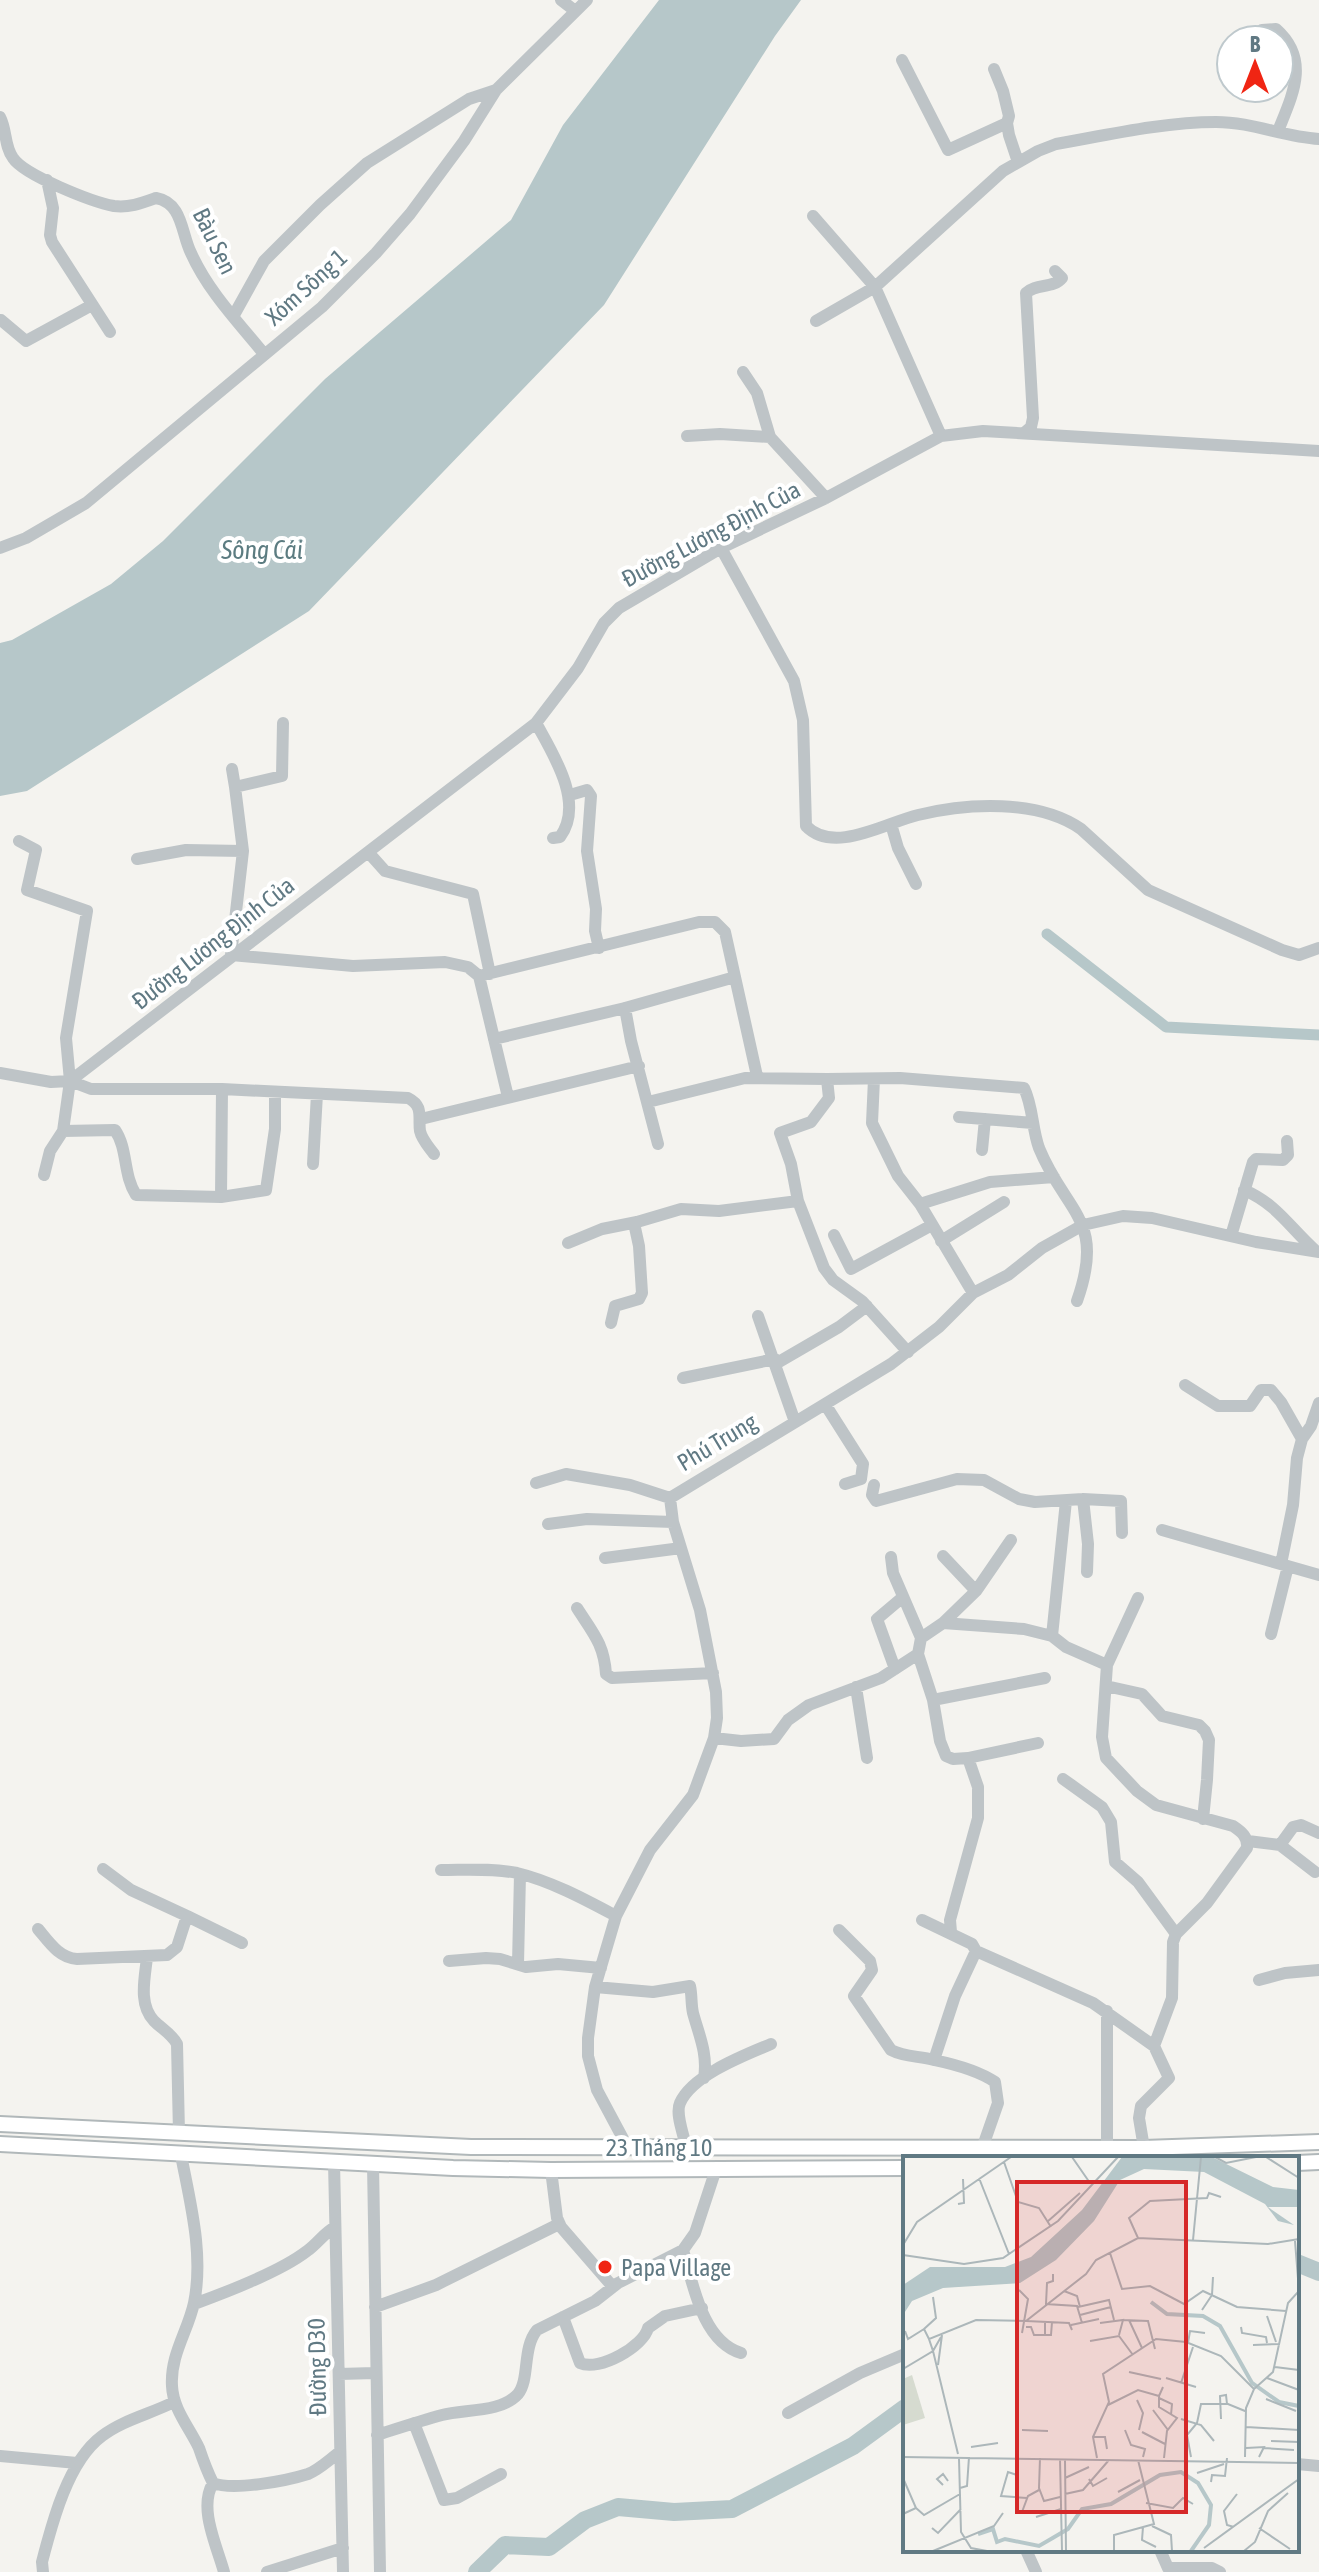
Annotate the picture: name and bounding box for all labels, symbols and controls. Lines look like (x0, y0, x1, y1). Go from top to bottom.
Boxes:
north arrow (1215, 24, 1295, 104)
text: B (1250, 31, 1261, 57)
street label: Bàu Sen (188, 204, 242, 278)
street label: Xóm Sông 1 (260, 243, 352, 331)
street label: Đường Lương Định Của (617, 476, 805, 592)
water label: Sông Cái (220, 535, 303, 565)
street label: Đường Lương Định Của (127, 871, 299, 1015)
street label: Phú Trung (672, 1407, 762, 1476)
street label: 23 Tháng 10 (606, 2134, 712, 2161)
inset map (903, 2156, 1299, 2552)
place label: Papa Village (621, 2254, 731, 2281)
marker: Papa Village (596, 2258, 614, 2276)
street label: Đường D30 (303, 2318, 331, 2416)

